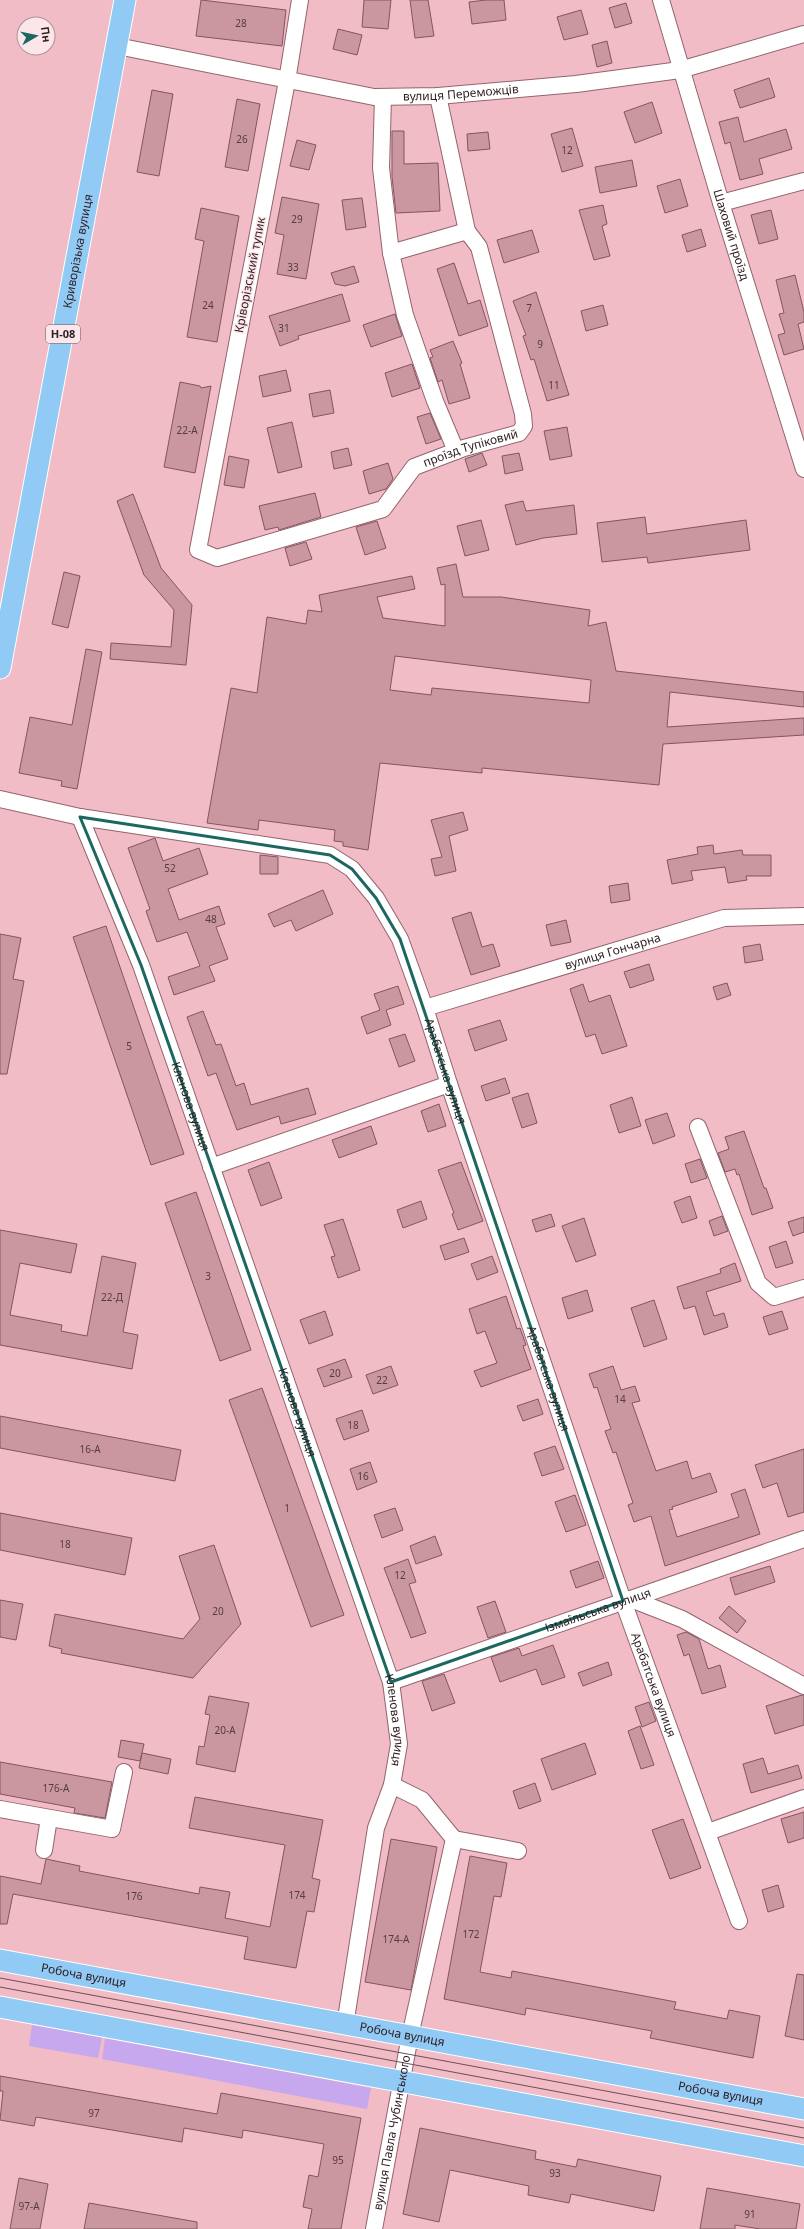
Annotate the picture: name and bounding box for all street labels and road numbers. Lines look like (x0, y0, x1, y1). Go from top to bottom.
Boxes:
street label: вулиця Переможців (403, 80, 520, 105)
street label: Шаховий проїзд (709, 187, 754, 283)
street label: Криворізька вулиця (58, 193, 97, 310)
street label: Кріворізський тупик (230, 215, 269, 334)
road number: Н-08 (46, 325, 80, 343)
street label: проїзд Тупіковий (420, 425, 520, 471)
street label: вулиця Гончарна (563, 929, 663, 973)
street label: Арабатська вулиця (421, 1016, 471, 1126)
street label: Кленова вулиця (167, 1060, 214, 1153)
street label: Арабатська вулиця (523, 1323, 574, 1433)
street label: Кленова вулиця (274, 1366, 321, 1459)
street label: Ізмаїльська вулиця (542, 1584, 653, 1636)
street label: Арабатська вулиця (627, 1630, 681, 1740)
street label: Кленова вулиця (381, 1671, 408, 1768)
street label: Робоча вулиця (40, 1959, 128, 1991)
street label: Робоча вулиця (358, 2018, 446, 2050)
street label: вулиця Павла Чубинського (369, 2054, 414, 2212)
street label: Робоча вулиця (677, 2077, 765, 2109)

